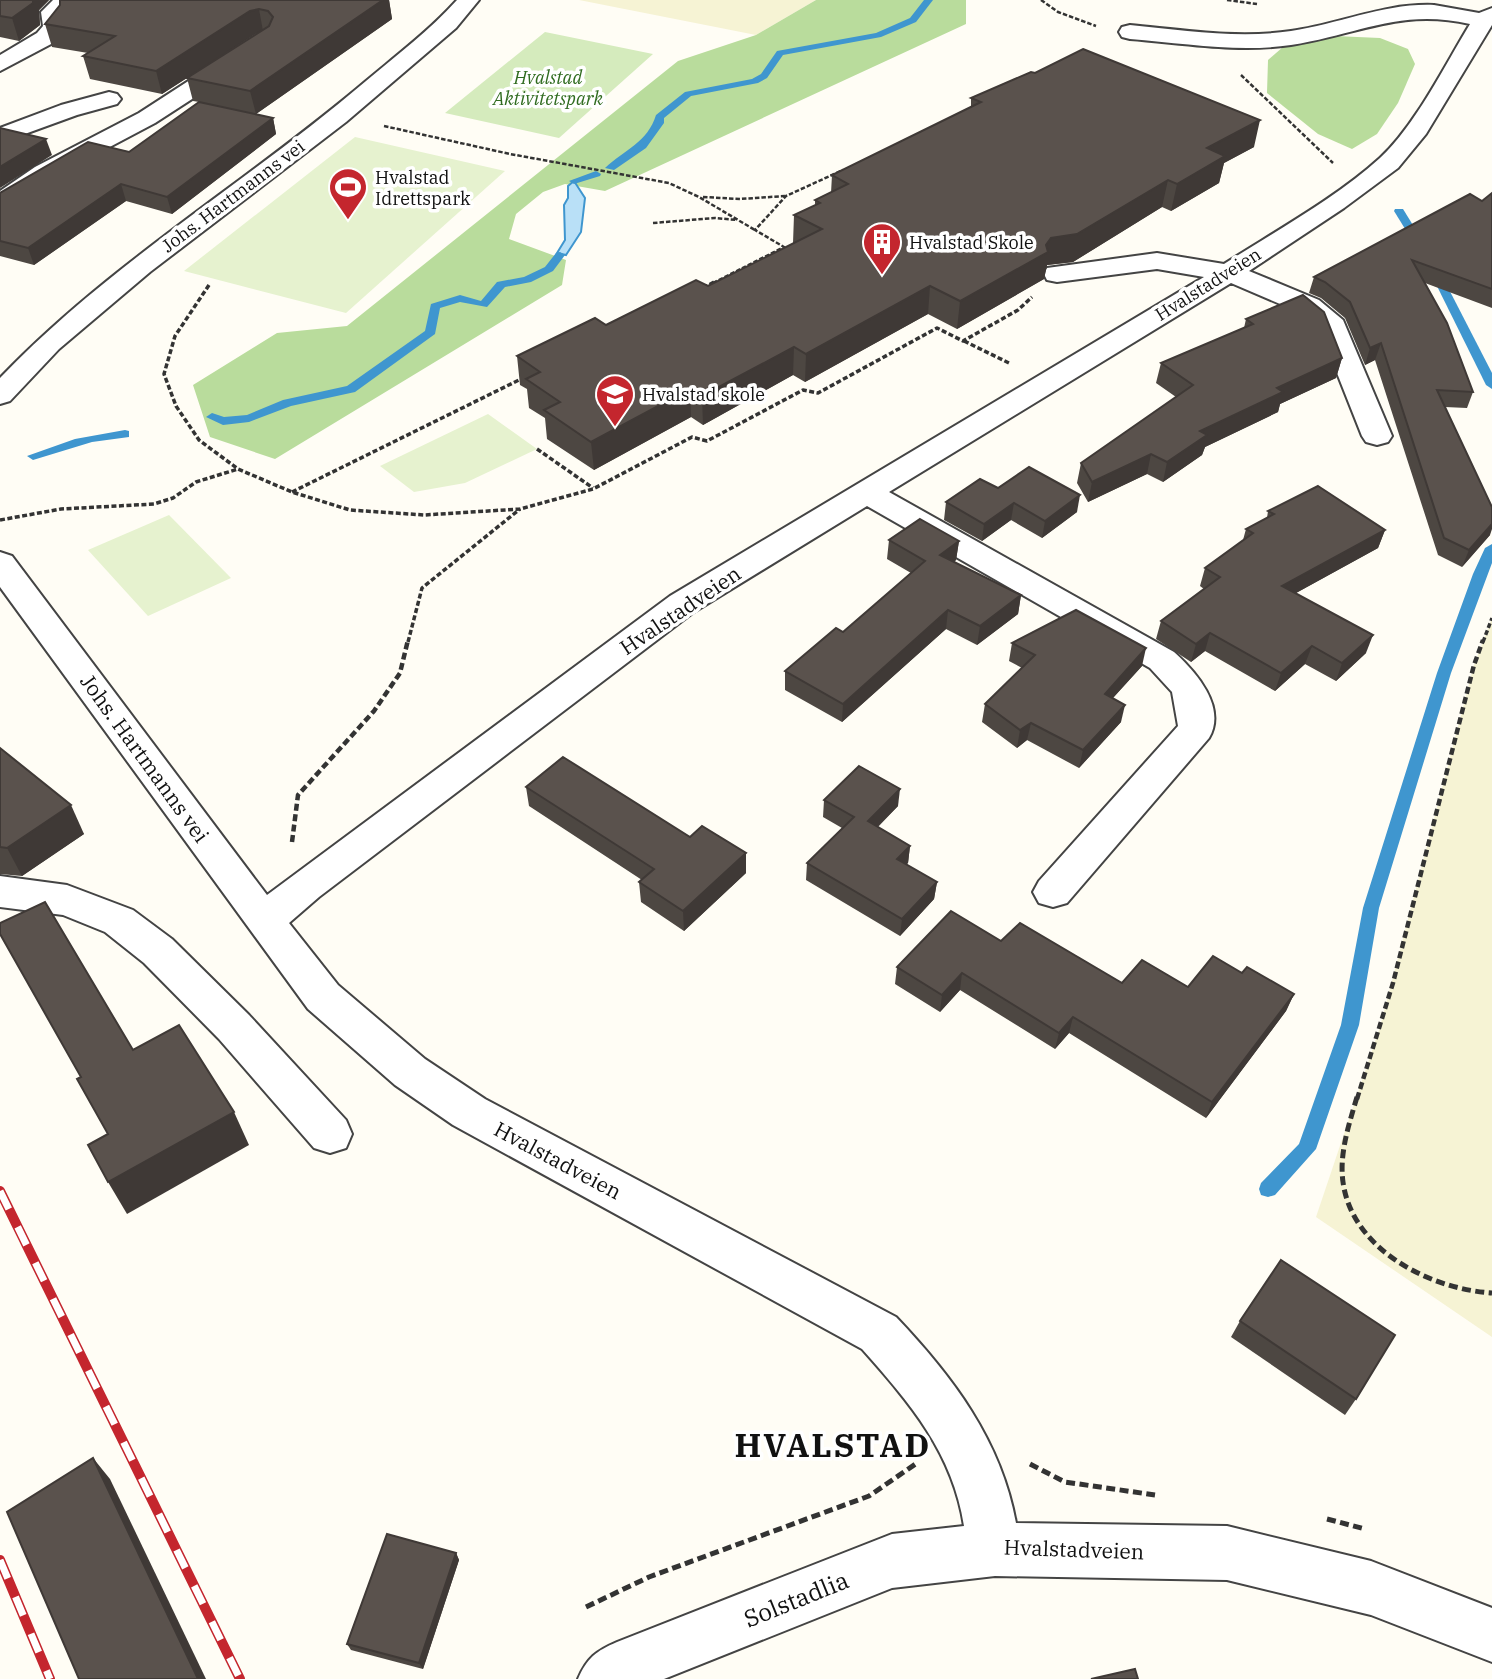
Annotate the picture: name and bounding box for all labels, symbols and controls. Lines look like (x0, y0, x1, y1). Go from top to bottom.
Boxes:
park label: Hvalstad Aktivitetspark (492, 66, 604, 110)
street label: Johs. Hartmanns vei (157, 135, 309, 257)
sports icon: Hvalstad Idrettspark (327, 166, 369, 221)
place label: Hvalstad Idrettspark (375, 166, 471, 210)
building icon: Hvalstad Skole (861, 221, 903, 276)
place label: Hvalstad Skole (909, 231, 1034, 254)
street label: Hvalstadveien (1151, 242, 1265, 326)
school or university icon: Hvalstad skole (594, 373, 636, 428)
place label: Hvalstad skole (642, 383, 765, 406)
street label: Hvalstadveien (614, 559, 746, 661)
street label: Johs. Hartmanns vei (74, 668, 216, 848)
street label: Hvalstadveien (489, 1115, 627, 1205)
district label: HVALSTAD (734, 1423, 932, 1466)
street label: Hvalstadveien (1003, 1533, 1145, 1565)
street label: Solstadlia (739, 1563, 853, 1635)

